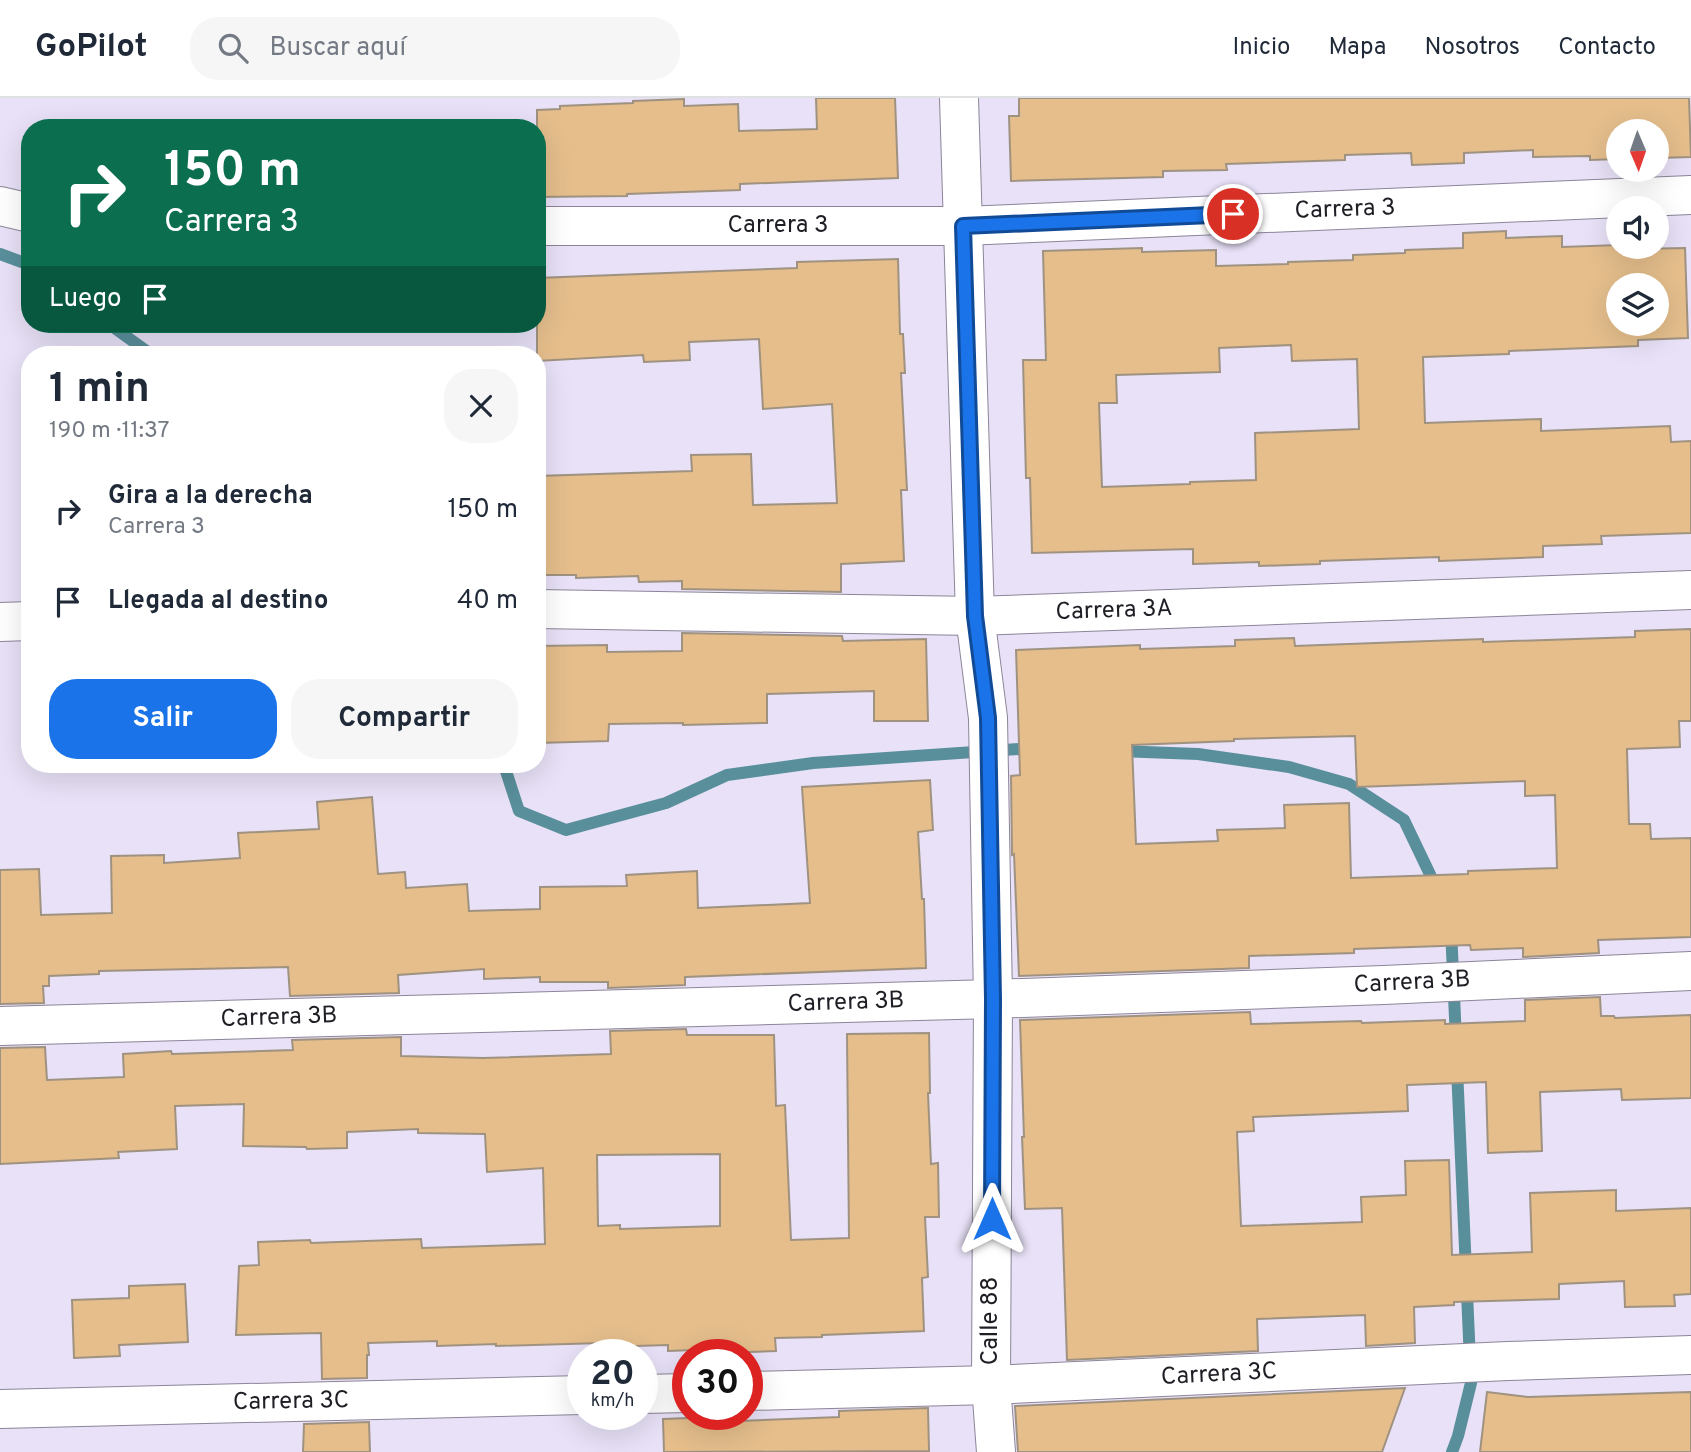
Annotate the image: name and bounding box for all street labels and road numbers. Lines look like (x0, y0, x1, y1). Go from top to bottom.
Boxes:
street label: Carrera 3 (1294, 193, 1396, 227)
street label: Carrera 3 (727, 211, 829, 241)
street label: Carrera 3A (1055, 594, 1173, 628)
street label: Carrera 3B (1353, 965, 1471, 1001)
street label: Carrera 3B (787, 986, 905, 1020)
street label: Carrera 3B (220, 1001, 338, 1035)
street label: Calle 88 (976, 1277, 1006, 1365)
street label: Carrera 3C (1160, 1357, 1278, 1393)
street label: Carrera 3C (233, 1386, 349, 1418)

